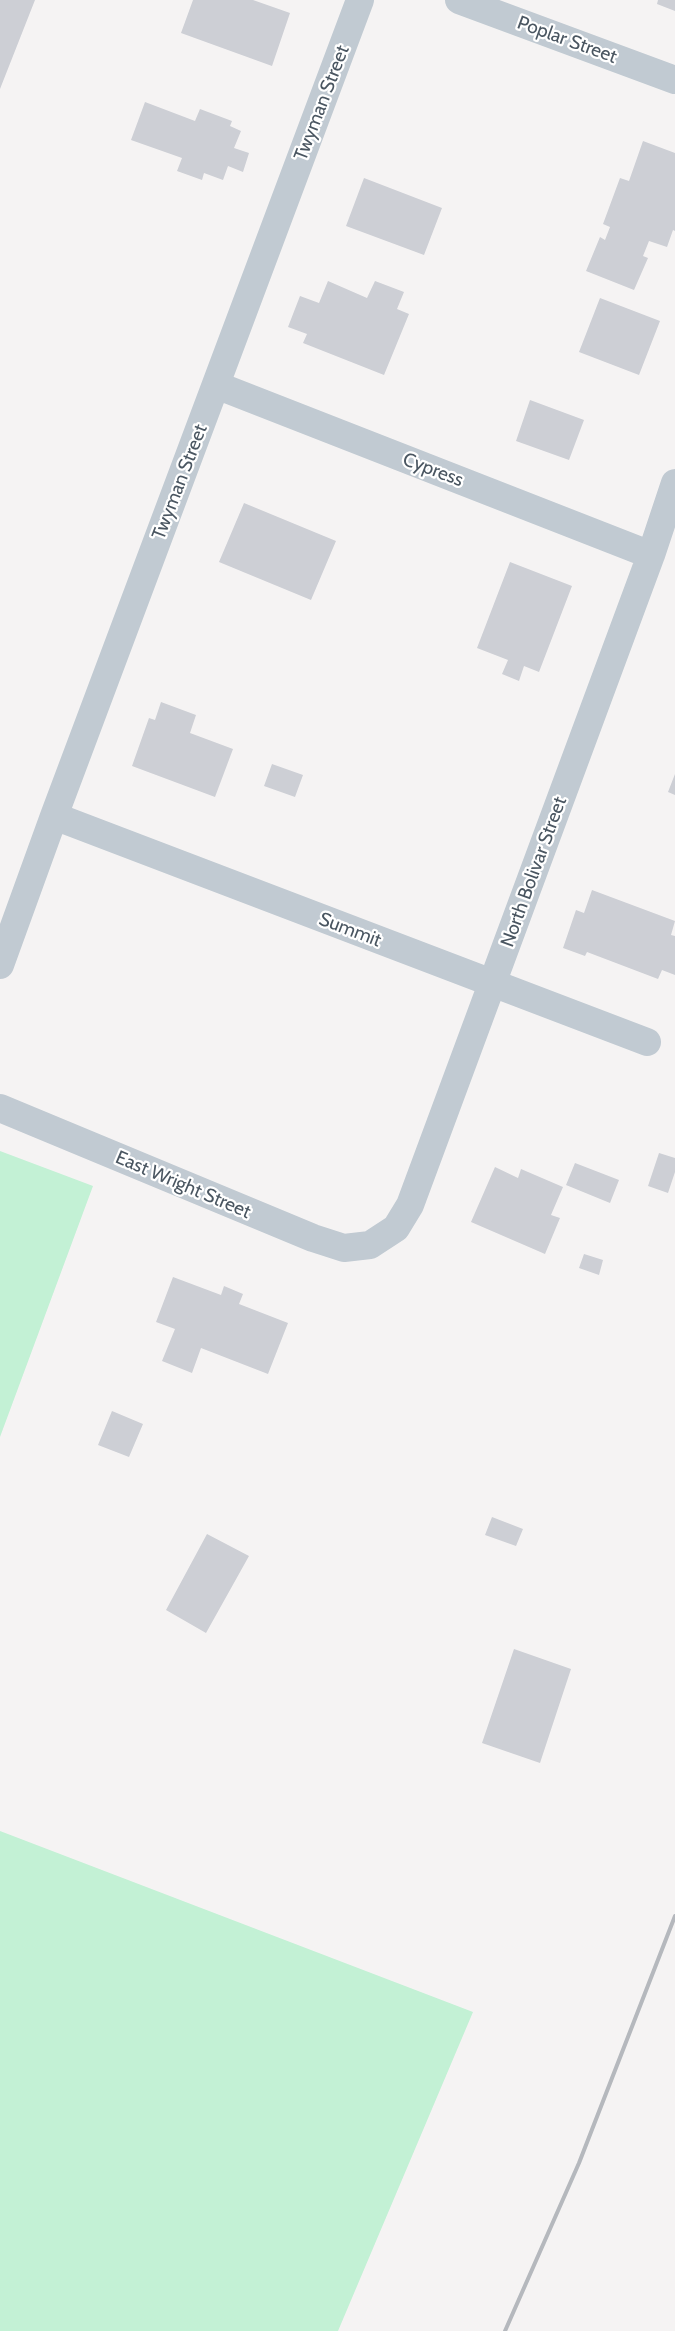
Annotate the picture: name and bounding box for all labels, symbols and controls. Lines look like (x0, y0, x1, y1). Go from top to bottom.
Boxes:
street label: Poplar Street (514, 11, 620, 69)
street label: Twyman Street (290, 42, 354, 164)
street label: Twyman Street (148, 421, 212, 543)
street label: Cypress (400, 448, 466, 492)
street label: North Bolivar Street (496, 794, 572, 950)
street label: Summit (316, 908, 384, 952)
street label: East Wright Street (112, 1146, 254, 1224)

